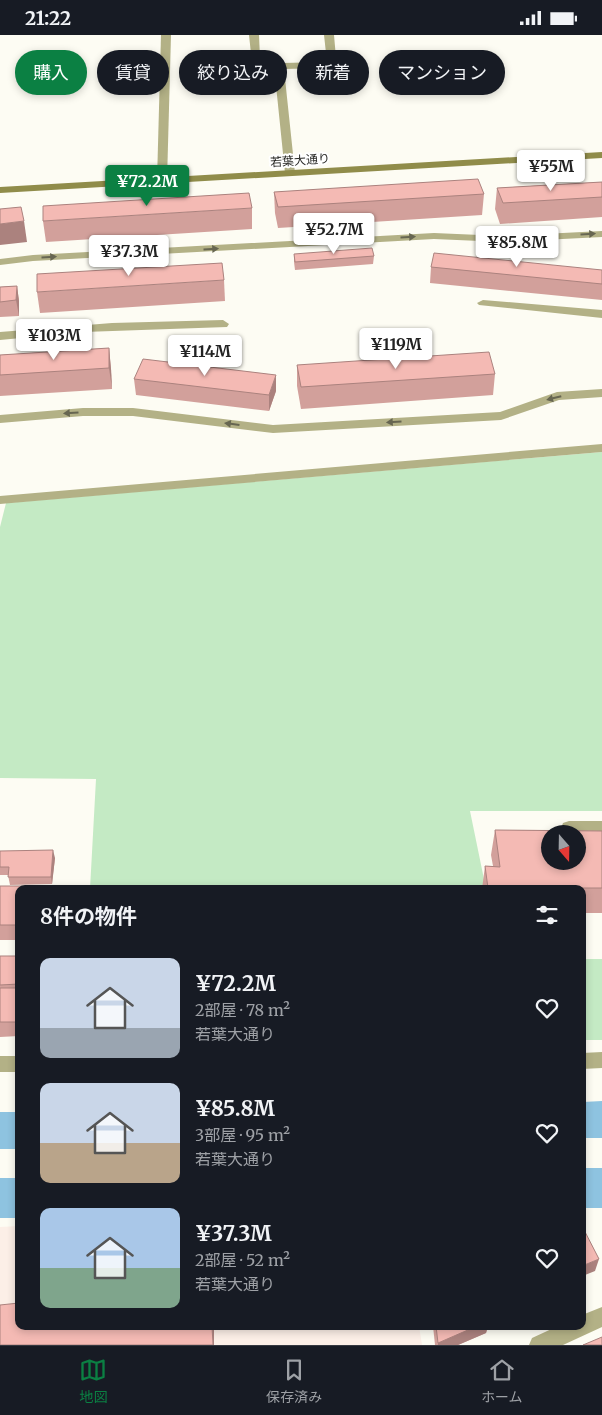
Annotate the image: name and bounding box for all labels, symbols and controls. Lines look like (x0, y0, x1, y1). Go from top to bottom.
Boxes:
text: 21:22 (25, 6, 71, 30)
chip: 購入 (15, 50, 87, 95)
chip: 賃貸 (97, 50, 169, 95)
chip: 絞り込み (179, 50, 287, 95)
chip: 新着 (297, 50, 369, 95)
chip: マンション (379, 50, 505, 95)
pin: ¥55M (521, 149, 581, 192)
street label: 若葉大通り (270, 150, 330, 170)
text: ¥55M (528, 156, 574, 176)
pin: ¥72.2M (106, 165, 188, 207)
text: ¥72.2M (116, 171, 178, 191)
pin: ¥52.7M (293, 213, 375, 255)
text: ¥52.7M (304, 219, 364, 239)
pin: ¥85.8M (476, 225, 558, 268)
one-way arrow (580, 230, 596, 238)
text: ¥85.8M (487, 232, 547, 252)
one-way arrow (400, 233, 416, 241)
pin: ¥37.3M (88, 235, 170, 277)
text: ¥37.3M (100, 241, 158, 261)
one-way arrow (203, 244, 219, 252)
one-way arrow (41, 253, 57, 261)
pin: ¥103M (19, 319, 89, 361)
text: ¥103M (27, 325, 81, 345)
pin: ¥119M (361, 327, 431, 370)
text: ¥119M (370, 334, 422, 354)
pin: ¥114M (170, 335, 240, 377)
text: ¥114M (179, 341, 231, 361)
one-way arrow (546, 394, 561, 402)
one-way arrow (62, 410, 78, 418)
one-way arrow (386, 418, 402, 426)
one-way arrow (224, 420, 240, 428)
north arrow (541, 825, 586, 870)
map controls (541, 825, 586, 870)
icon: filters (533, 901, 561, 929)
text: 8件の物件 (40, 903, 137, 930)
text: ¥72.2M (195, 970, 276, 997)
icon: home (80, 978, 140, 1038)
icon: heart (533, 994, 561, 1022)
text: 2部屋 · 78 m² (195, 1000, 290, 1020)
text: 若葉大通り (195, 1024, 275, 1044)
text: ¥85.8M (195, 1095, 275, 1122)
icon: home (80, 1103, 140, 1163)
icon: heart (533, 1119, 561, 1147)
text: 3部屋 · 95 m² (195, 1125, 290, 1145)
text: 若葉大通り (195, 1149, 275, 1169)
text: ¥37.3M (195, 1220, 272, 1247)
icon: home (80, 1228, 140, 1288)
icon: heart (533, 1244, 561, 1272)
text: 2部屋 · 52 m² (195, 1250, 290, 1270)
text: 若葉大通り (195, 1274, 275, 1294)
tab: 地図 (79, 1356, 107, 1406)
tab: 保存済み (266, 1356, 322, 1406)
tab: ホーム (481, 1356, 523, 1406)

